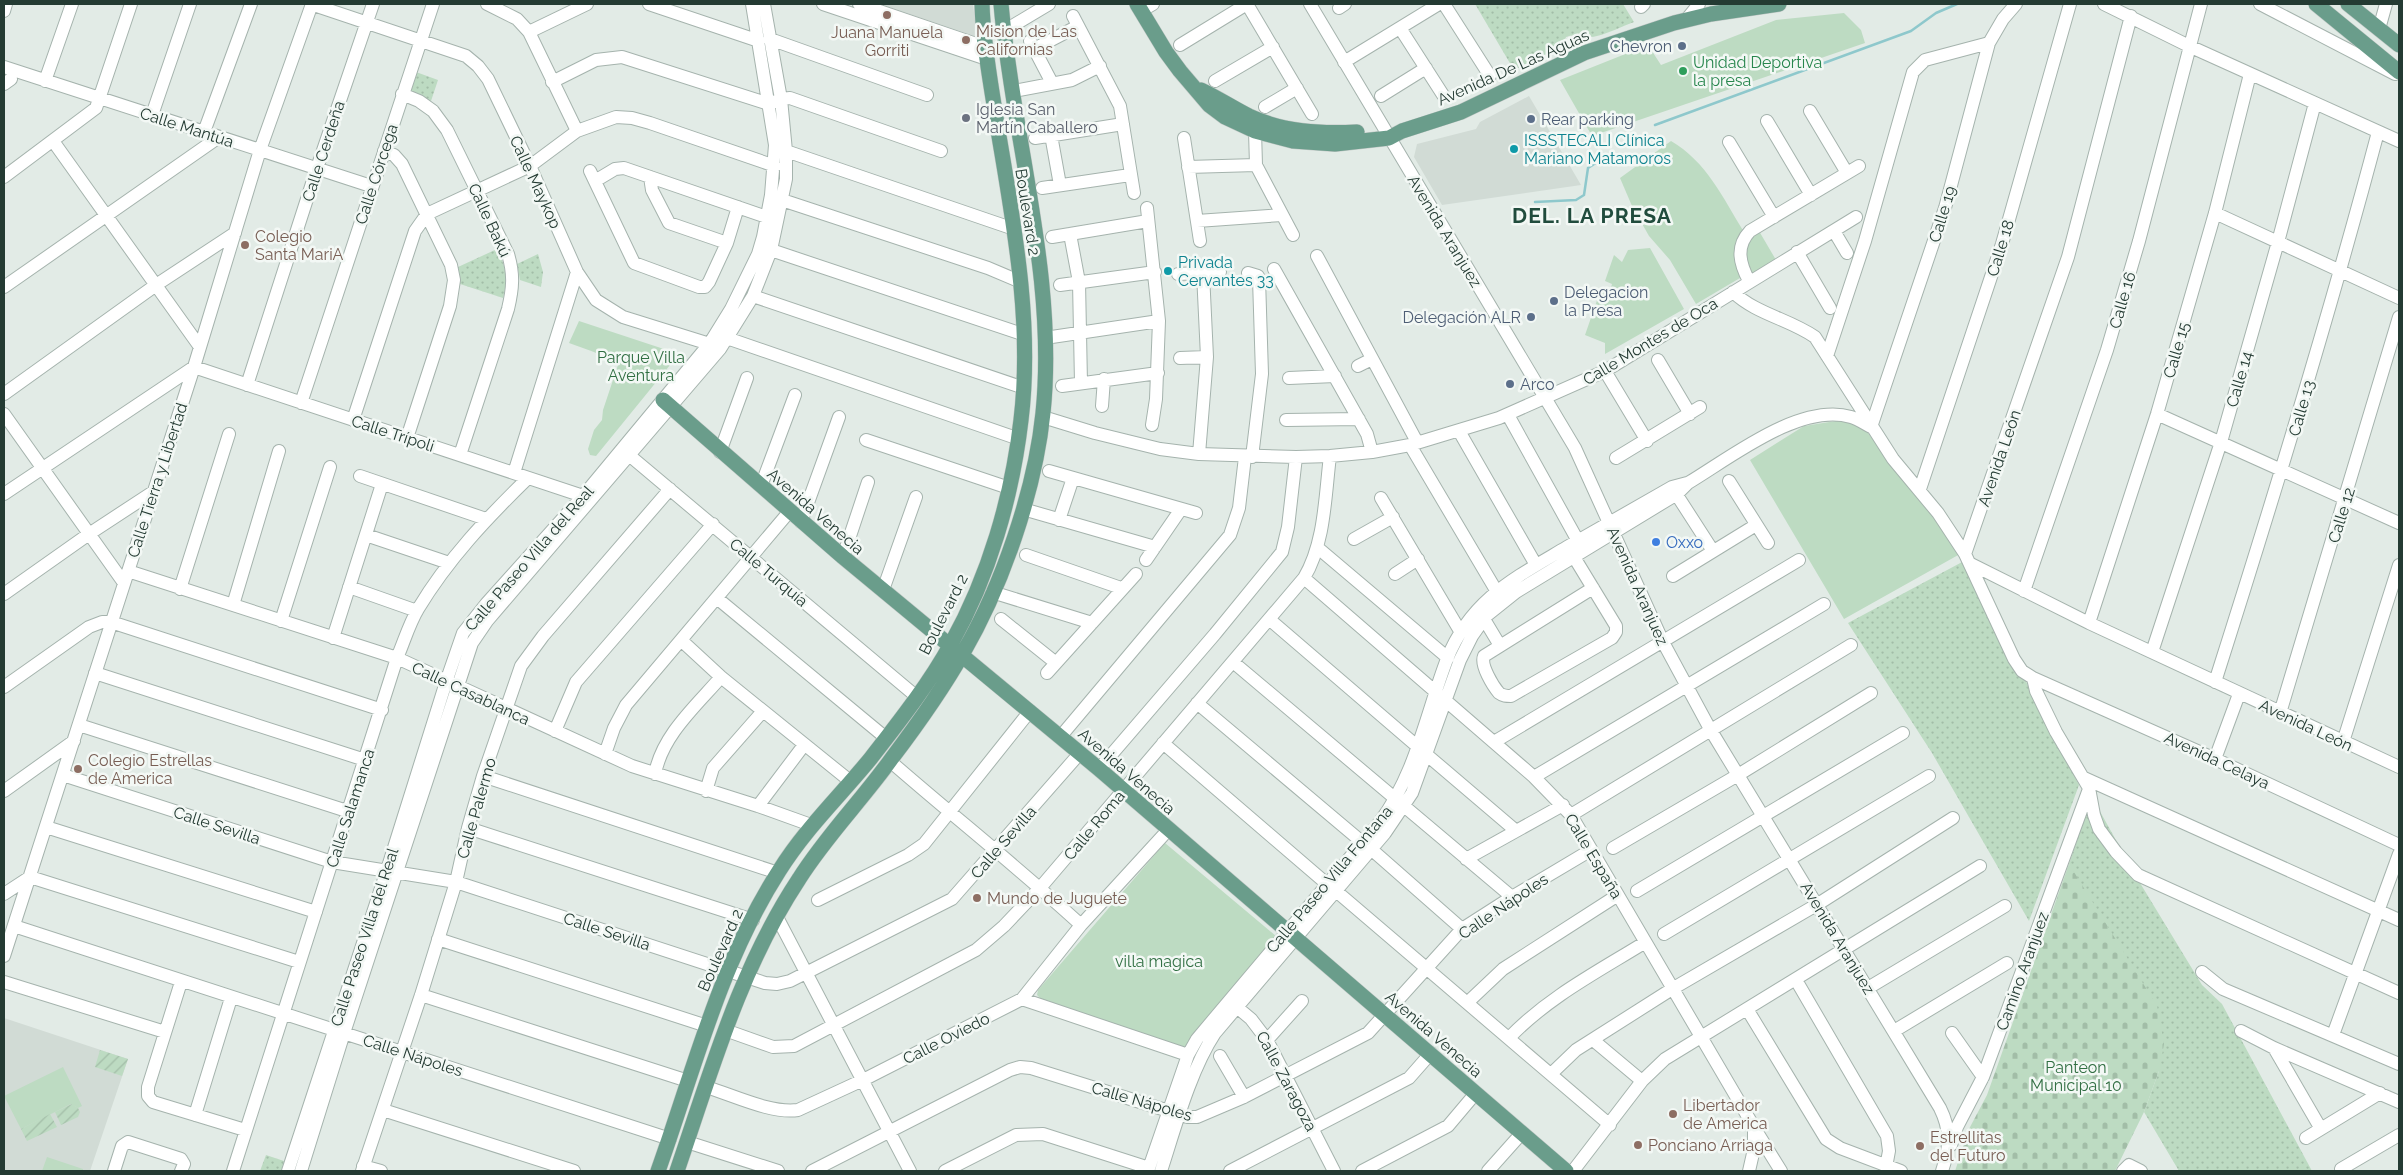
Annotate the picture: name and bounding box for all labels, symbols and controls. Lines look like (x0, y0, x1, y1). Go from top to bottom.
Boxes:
marker: Juana Manuela Gorriti (881, 9, 893, 21)
place label: Mision de Las Californias (976, 22, 1077, 59)
place label: Juana Manuela Gorriti (831, 23, 943, 60)
street label: Avenida De Las Aguas (1434, 25, 1592, 110)
marker: Mision de Las Californias (960, 34, 972, 46)
place label: Chevron (1610, 37, 1672, 56)
marker: Chevron (1676, 40, 1688, 52)
place label: Unidad Deportiva la presa (1693, 53, 1822, 90)
marker: Unidad Deportiva la presa (1677, 65, 1689, 77)
street label: Calle Cerdeña (298, 98, 349, 204)
place label: Iglesia San Martín Caballero (976, 100, 1098, 137)
street label: Calle Mantúa (138, 103, 236, 152)
place label: Rear parking (1541, 110, 1634, 129)
marker: Iglesia San Martín Caballero (960, 112, 972, 124)
marker: Rear parking (1525, 113, 1537, 125)
street label: Calle Córcega (351, 122, 402, 227)
place label: ISSSTECALI Clínica Mariano Matamoros (1524, 131, 1671, 168)
street label: Calle Maykop (506, 133, 565, 232)
marker: ISSSTECALI Clínica Mariano Matamoros (1508, 143, 1520, 155)
street label: Boulevard 2 (1011, 167, 1044, 257)
street label: Avenida Aranjuez (1404, 172, 1486, 291)
street label: Calle Bakú (464, 180, 515, 260)
street label: Calle 19 (1925, 184, 1960, 245)
district label: DEL. LA PRESA (1512, 203, 1672, 228)
street label: Calle 18 (1983, 218, 2018, 279)
place label: Colegio Santa MariA (255, 227, 344, 264)
marker: Colegio Santa MariA (239, 239, 251, 251)
place label: Privada Cervantes 33 (1178, 253, 1274, 290)
marker: Privada Cervantes 33 (1162, 265, 1174, 277)
street label: Calle 16 (2105, 269, 2140, 331)
place label: Delegacion la Presa (1564, 283, 1648, 320)
street label: Calle Montes de Oca (1579, 294, 1721, 389)
marker: Delegacion la Presa (1548, 295, 1560, 307)
place label: Delegación ALR (1403, 308, 1521, 327)
marker: Delegación ALR (1525, 311, 1537, 323)
street label: Calle 15 (2159, 320, 2194, 380)
park label: Parque Villa Aventura (597, 348, 685, 385)
street label: Calle 14 (2222, 349, 2257, 409)
place label: Arco (1520, 375, 1554, 394)
marker: Arco (1504, 378, 1516, 390)
street label: Calle 13 (2284, 378, 2319, 438)
street label: Calle Tierra y Libertad (123, 400, 192, 560)
street label: Avenida León (1974, 407, 2025, 509)
street label: Calle Trípoli (349, 411, 437, 456)
street label: Avenida Venecia (763, 464, 868, 559)
street label: Calle Paseo Villa del Real (461, 481, 598, 635)
street label: Calle 12 (2324, 485, 2359, 545)
street label: Avenida Aranjuez (1603, 524, 1672, 649)
place label: Oxxo (1666, 533, 1703, 552)
street label: Calle Turquía (726, 534, 812, 611)
marker: Oxxo (1650, 536, 1662, 548)
street label: Boulevard 2 (915, 571, 972, 658)
street label: Calle Casablanca (409, 658, 533, 729)
street label: Avenida León (2256, 696, 2356, 755)
street label: Avenida Venecia (1074, 724, 1179, 819)
street label: Avenida Celaya (2161, 728, 2272, 793)
street label: Calle Salamanca (322, 746, 379, 870)
place label: Colegio Estrellas de America (88, 751, 212, 788)
street label: Calle Palermo (453, 756, 500, 861)
marker: Colegio Estrellas de America (72, 763, 84, 775)
street label: Calle Roma (1060, 787, 1129, 864)
street label: Calle Sevilla (967, 802, 1040, 883)
street label: Calle Paseo Villa Fontana (1262, 802, 1397, 957)
street label: Calle Sevilla (171, 803, 263, 848)
street label: Calle España (1561, 810, 1626, 902)
street label: Calle Paseo Villa del Real (327, 845, 403, 1029)
street label: Calle Nápoles (1455, 869, 1552, 943)
street label: Avenida Aranjuez (1797, 879, 1879, 998)
place label: Mundo de Juguete (987, 889, 1127, 908)
marker: Mundo de Juguete (971, 892, 983, 904)
street label: Boulevard 2 (694, 906, 747, 994)
street label: Calle Sevilla (561, 909, 653, 954)
street label: Camino Aranjuez (1992, 909, 2053, 1033)
park label: villa magica (1115, 952, 1203, 971)
street label: Avenida Venecia (1381, 987, 1486, 1082)
street label: Calle Oviedo (900, 1008, 993, 1068)
street label: Calle Zaragoza (1252, 1028, 1321, 1135)
street label: Calle Nápoles (361, 1030, 465, 1081)
park label: Panteon Municipal 10 (2030, 1058, 2122, 1095)
street label: Calle Nápoles (1089, 1078, 1195, 1125)
place label: Libertador de America (1683, 1096, 1767, 1133)
marker: Libertador de America (1667, 1108, 1679, 1120)
place label: Estrellitas del Futuro (1930, 1128, 2005, 1165)
place label: Ponciano Arriaga (1648, 1136, 1773, 1155)
marker: Ponciano Arriaga (1632, 1139, 1644, 1151)
marker: Estrellitas del Futuro (1914, 1140, 1926, 1152)

